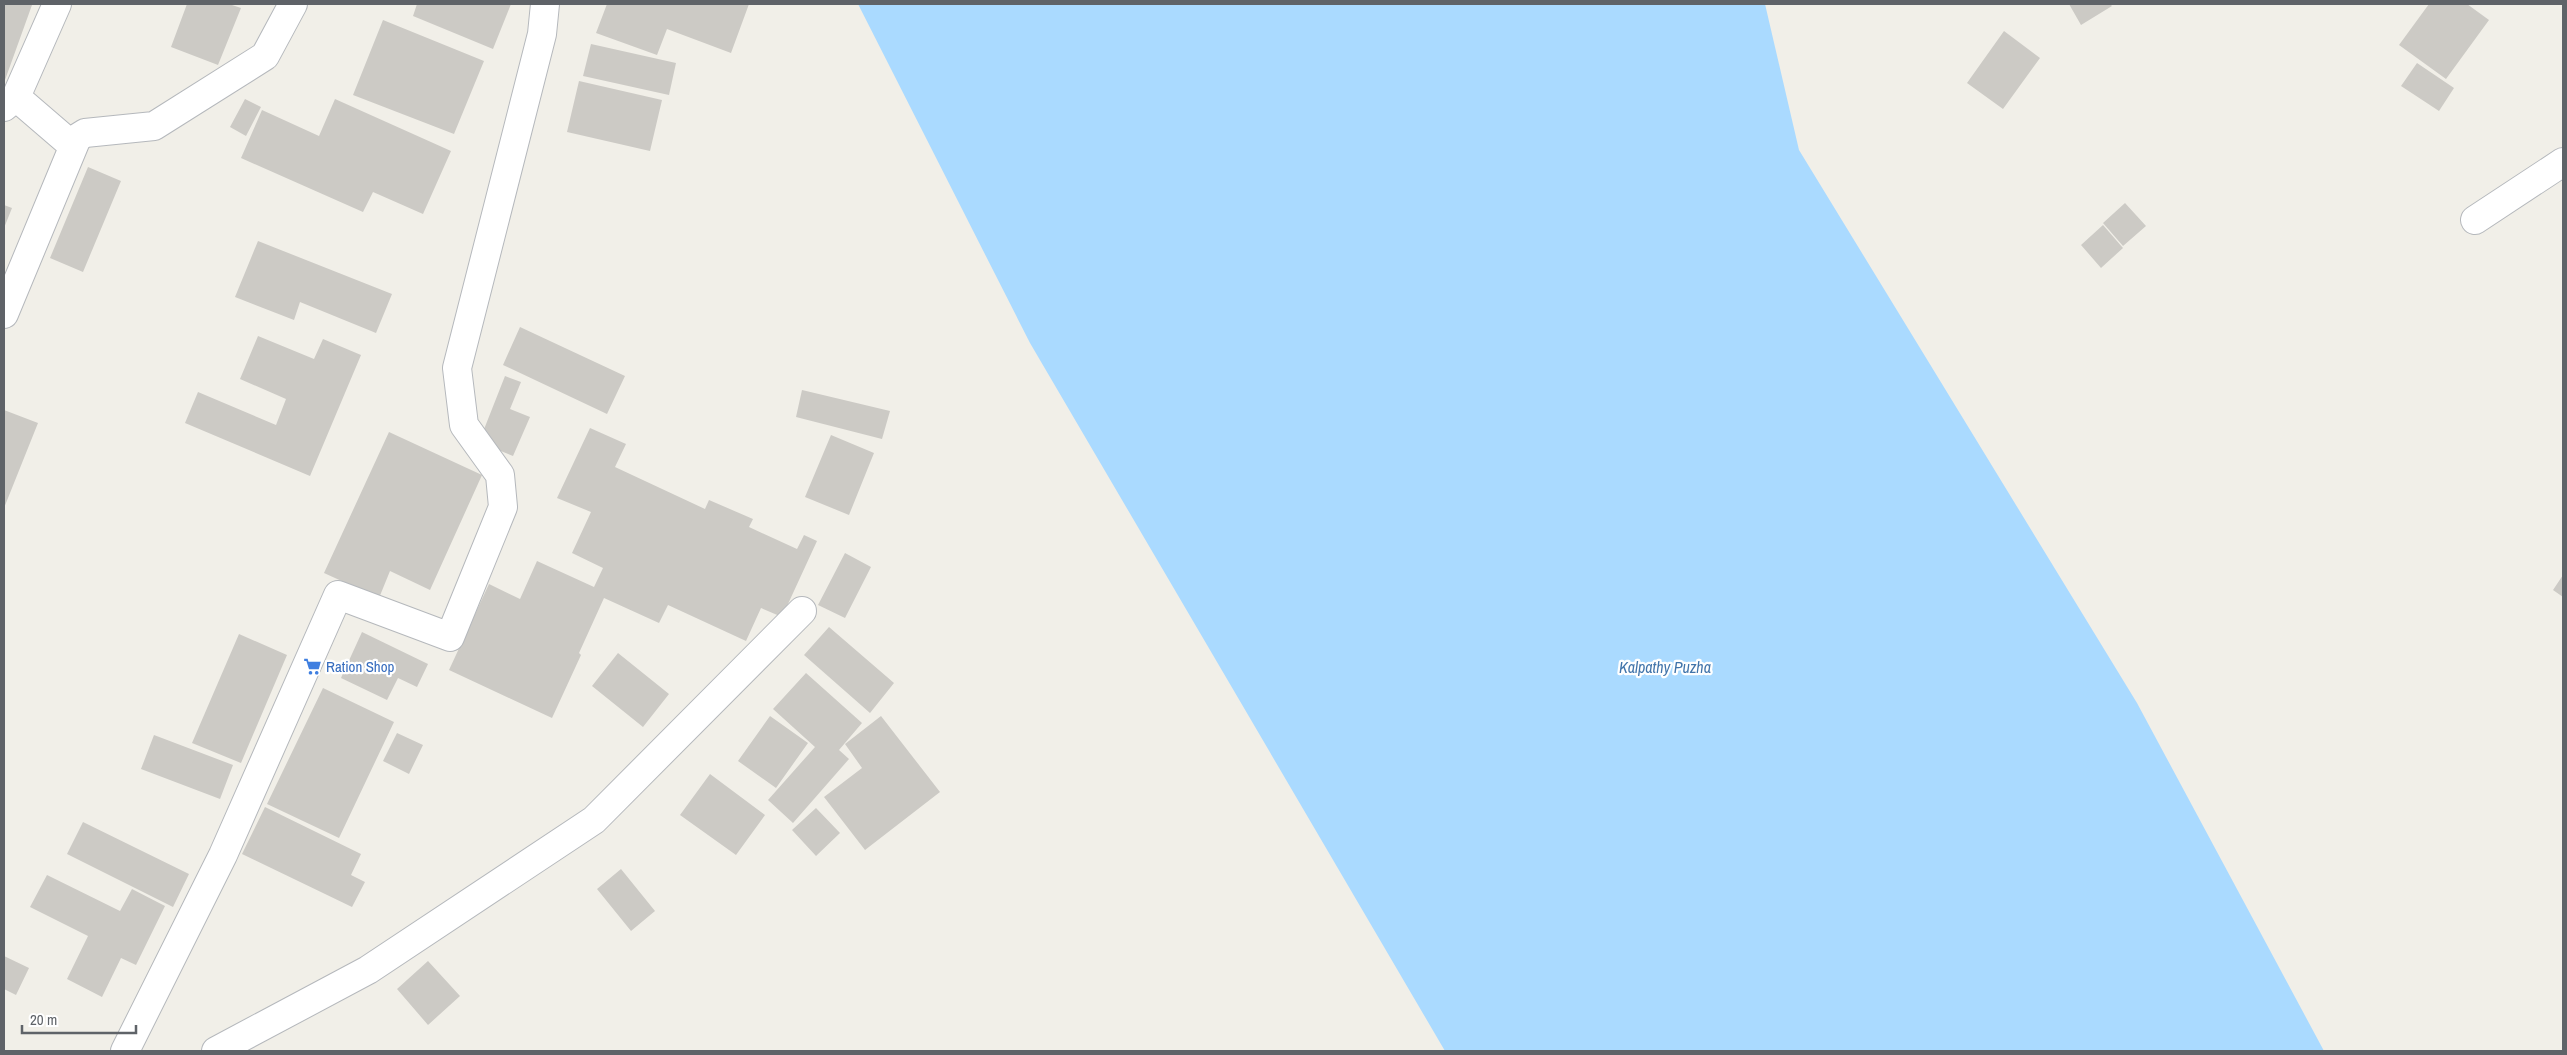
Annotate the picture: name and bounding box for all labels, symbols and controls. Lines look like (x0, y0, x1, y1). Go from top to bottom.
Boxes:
supermarket icon: Ration Shop (302, 656, 322, 676)
place label: Ration Shop (326, 656, 395, 677)
water label: Kalpathy Puzha (1619, 656, 1711, 678)
scale bar (22, 1002, 136, 1034)
text: 20 m (30, 1009, 57, 1030)

